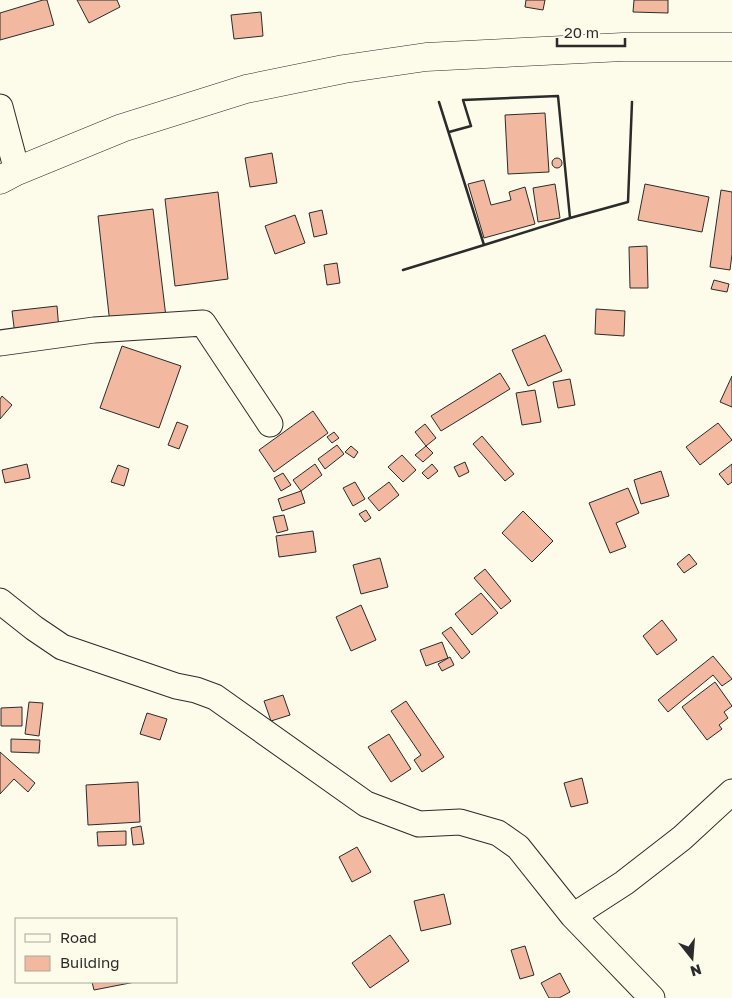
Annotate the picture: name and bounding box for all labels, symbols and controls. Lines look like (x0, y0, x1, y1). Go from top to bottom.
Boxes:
scale bar (557, 15, 624, 47)
text: 20 m (564, 23, 599, 41)
legend (15, 918, 178, 983)
text: Road (60, 928, 97, 946)
north arrow (667, 933, 717, 983)
text: Building (60, 953, 120, 971)
text: N (688, 961, 704, 981)

